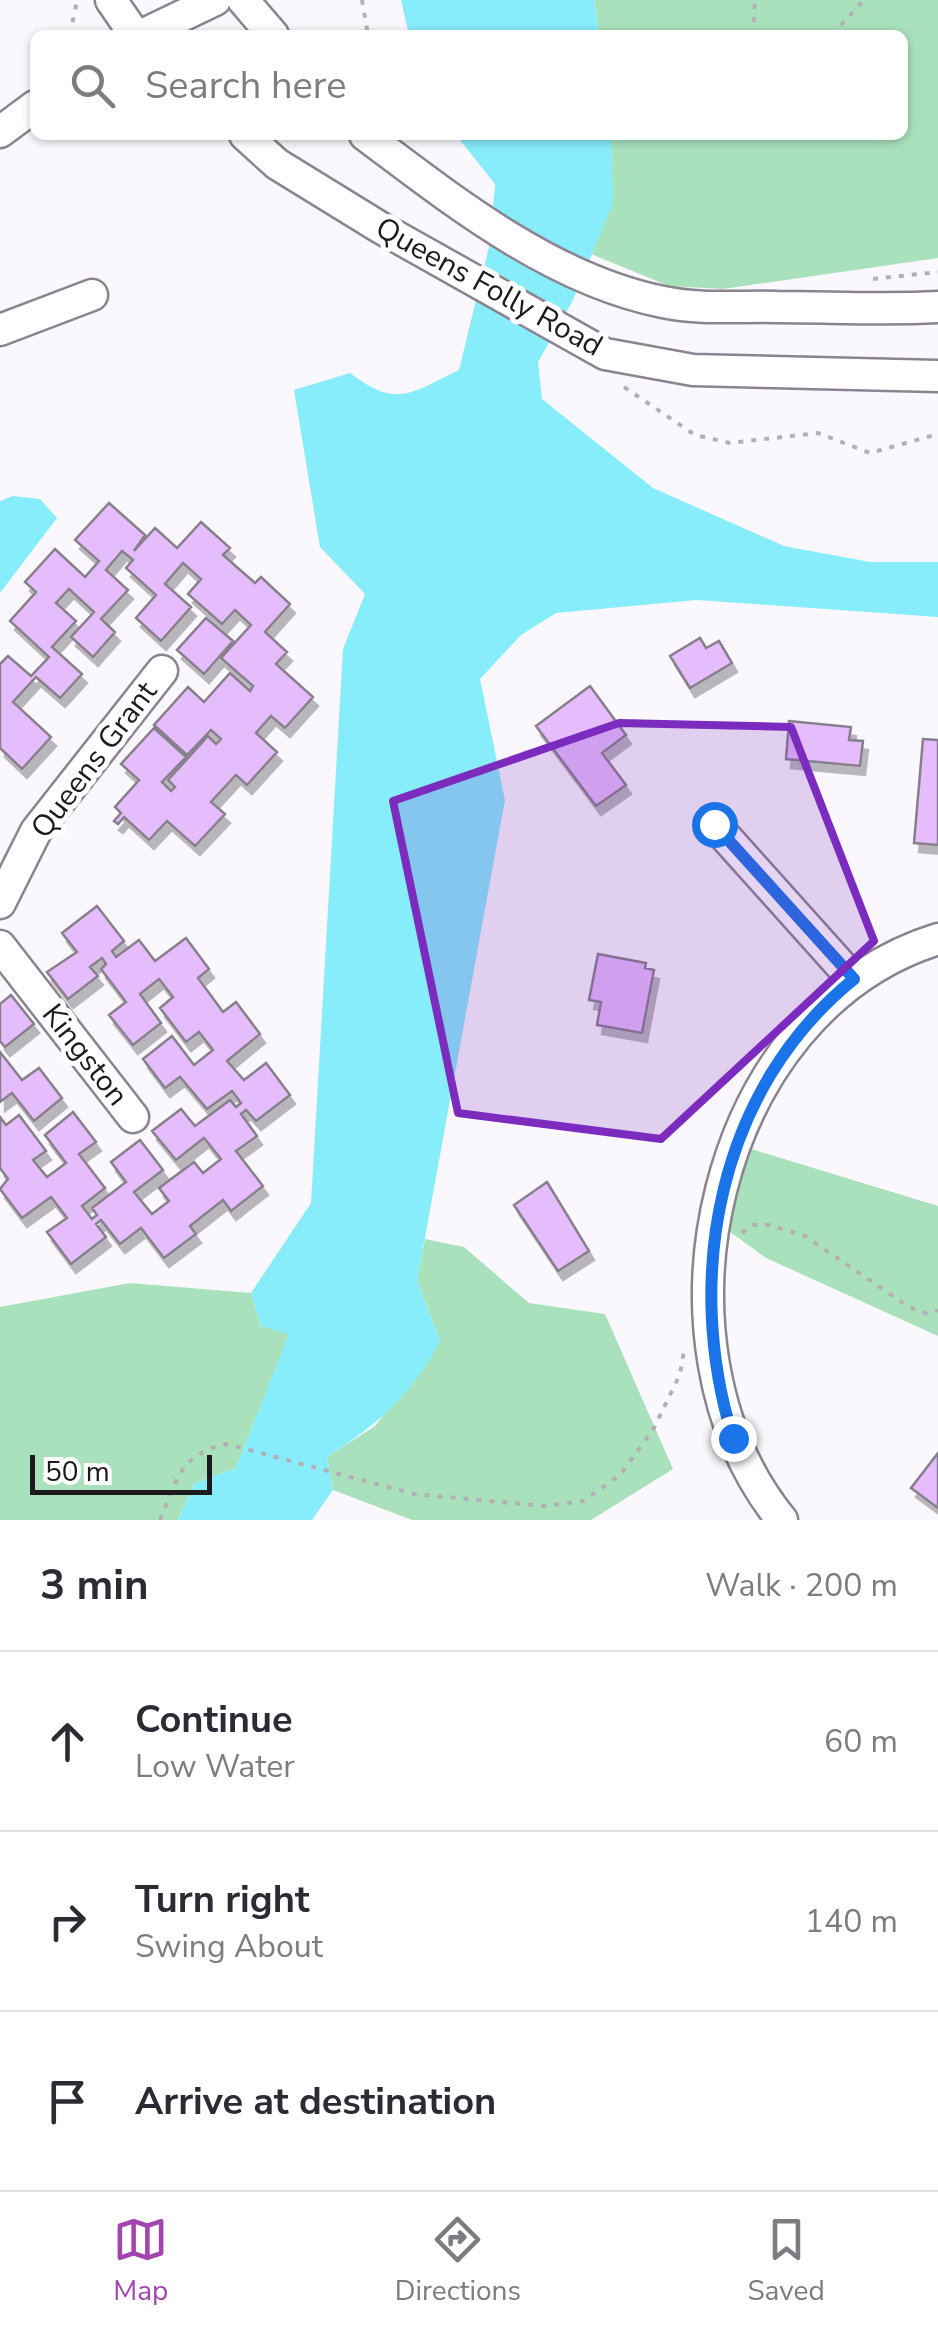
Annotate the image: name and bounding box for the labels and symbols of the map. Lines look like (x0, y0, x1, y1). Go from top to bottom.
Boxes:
street label: Queens Folly Road (368, 208, 610, 366)
street label: Queens Grant (21, 673, 167, 847)
route start (692, 802, 738, 848)
street label: Kingston (32, 996, 138, 1114)
route end (711, 1416, 757, 1462)
scale bar (30, 1450, 212, 1494)

